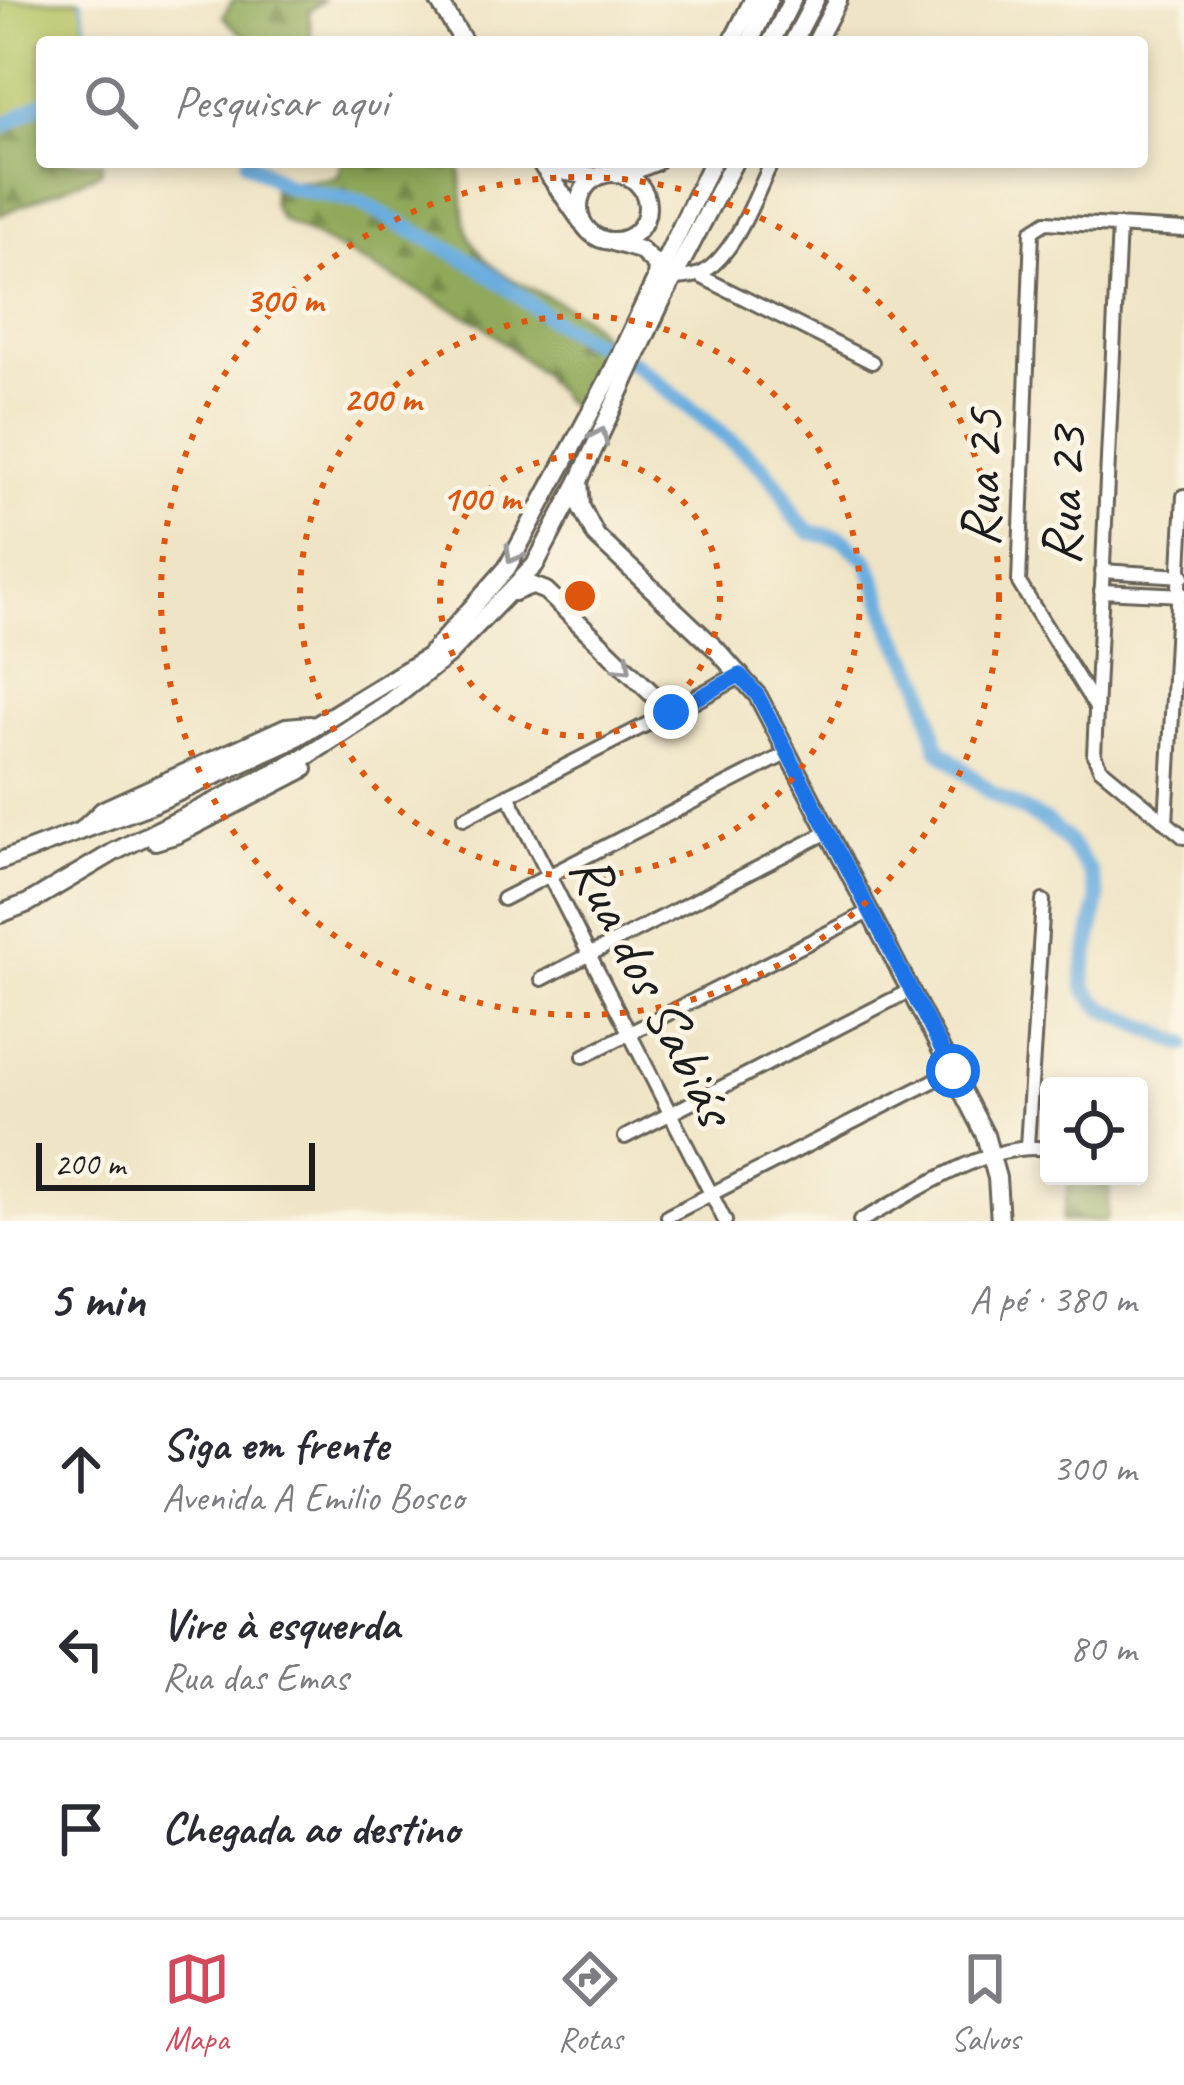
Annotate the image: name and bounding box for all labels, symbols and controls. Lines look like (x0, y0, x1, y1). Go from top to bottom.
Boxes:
search box (36, 36, 1148, 168)
icon: search (78, 69, 144, 135)
text: Pesquisar aqui (174, 74, 388, 131)
text: 300 m (245, 277, 326, 323)
text: 200 m (343, 376, 424, 422)
street label: Rua 25 (943, 405, 1019, 548)
street label: Rua 23 (1023, 422, 1103, 567)
one-way arrow (586, 427, 609, 448)
text: 100 m (442, 475, 523, 521)
one-way arrow (505, 542, 528, 564)
centre of rings (559, 575, 601, 617)
one-way arrow (610, 652, 632, 674)
route end (644, 685, 698, 739)
street label: Rua dos Sabiás (554, 842, 754, 1141)
route start (926, 1044, 980, 1098)
map controls (1040, 1077, 1148, 1185)
button: locate (1040, 1077, 1148, 1185)
scale bar (36, 1137, 315, 1190)
text: 200 m (54, 1143, 125, 1185)
text: 5 min (48, 1267, 145, 1331)
text: A pé · 380 m (969, 1275, 1136, 1324)
text: Siga em frente (162, 1416, 389, 1473)
icon: ahead (48, 1436, 114, 1502)
text: 300 m (1052, 1444, 1136, 1493)
text: Avenida A Emilio Bosco (162, 1473, 464, 1522)
text: Vire à esquerda (162, 1596, 399, 1653)
icon: left (48, 1616, 114, 1682)
text: 80 m (1070, 1624, 1136, 1673)
text: Rua das Emas (162, 1653, 348, 1702)
icon: arrive (48, 1796, 114, 1862)
text: Chegada ao destino (162, 1800, 459, 1857)
tab: Mapa (164, 1946, 230, 2060)
tab: Rotas (557, 1946, 623, 2060)
tab: Salvos (951, 1946, 1020, 2060)

